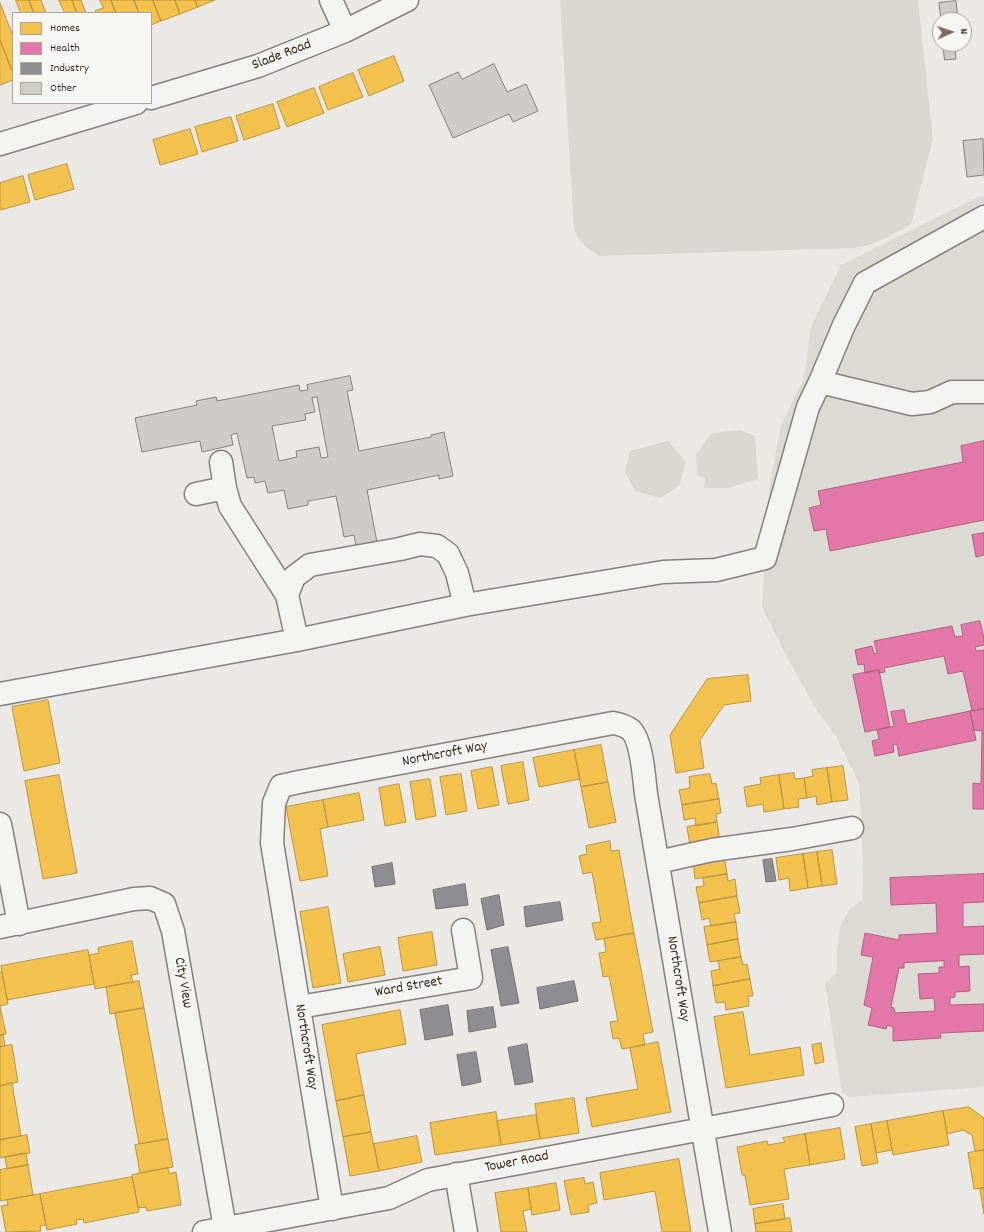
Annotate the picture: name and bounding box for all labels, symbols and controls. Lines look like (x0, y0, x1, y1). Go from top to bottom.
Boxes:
legend (12, 12, 152, 104)
north arrow (932, 12, 972, 52)
text: Homes (50, 20, 80, 37)
text: N (955, 28, 971, 35)
street label: Slade Road (250, 36, 314, 76)
text: Health (50, 40, 80, 57)
text: Industry (50, 60, 89, 77)
text: Other (50, 80, 77, 97)
street label: Northcroft Way (401, 738, 489, 772)
street label: Northcroft Way (661, 935, 693, 1023)
street label: City View (169, 956, 195, 1010)
street label: Ward Street (374, 973, 444, 1003)
street label: Northcroft Way (289, 1003, 321, 1091)
street label: Tower Road (484, 1148, 550, 1178)

